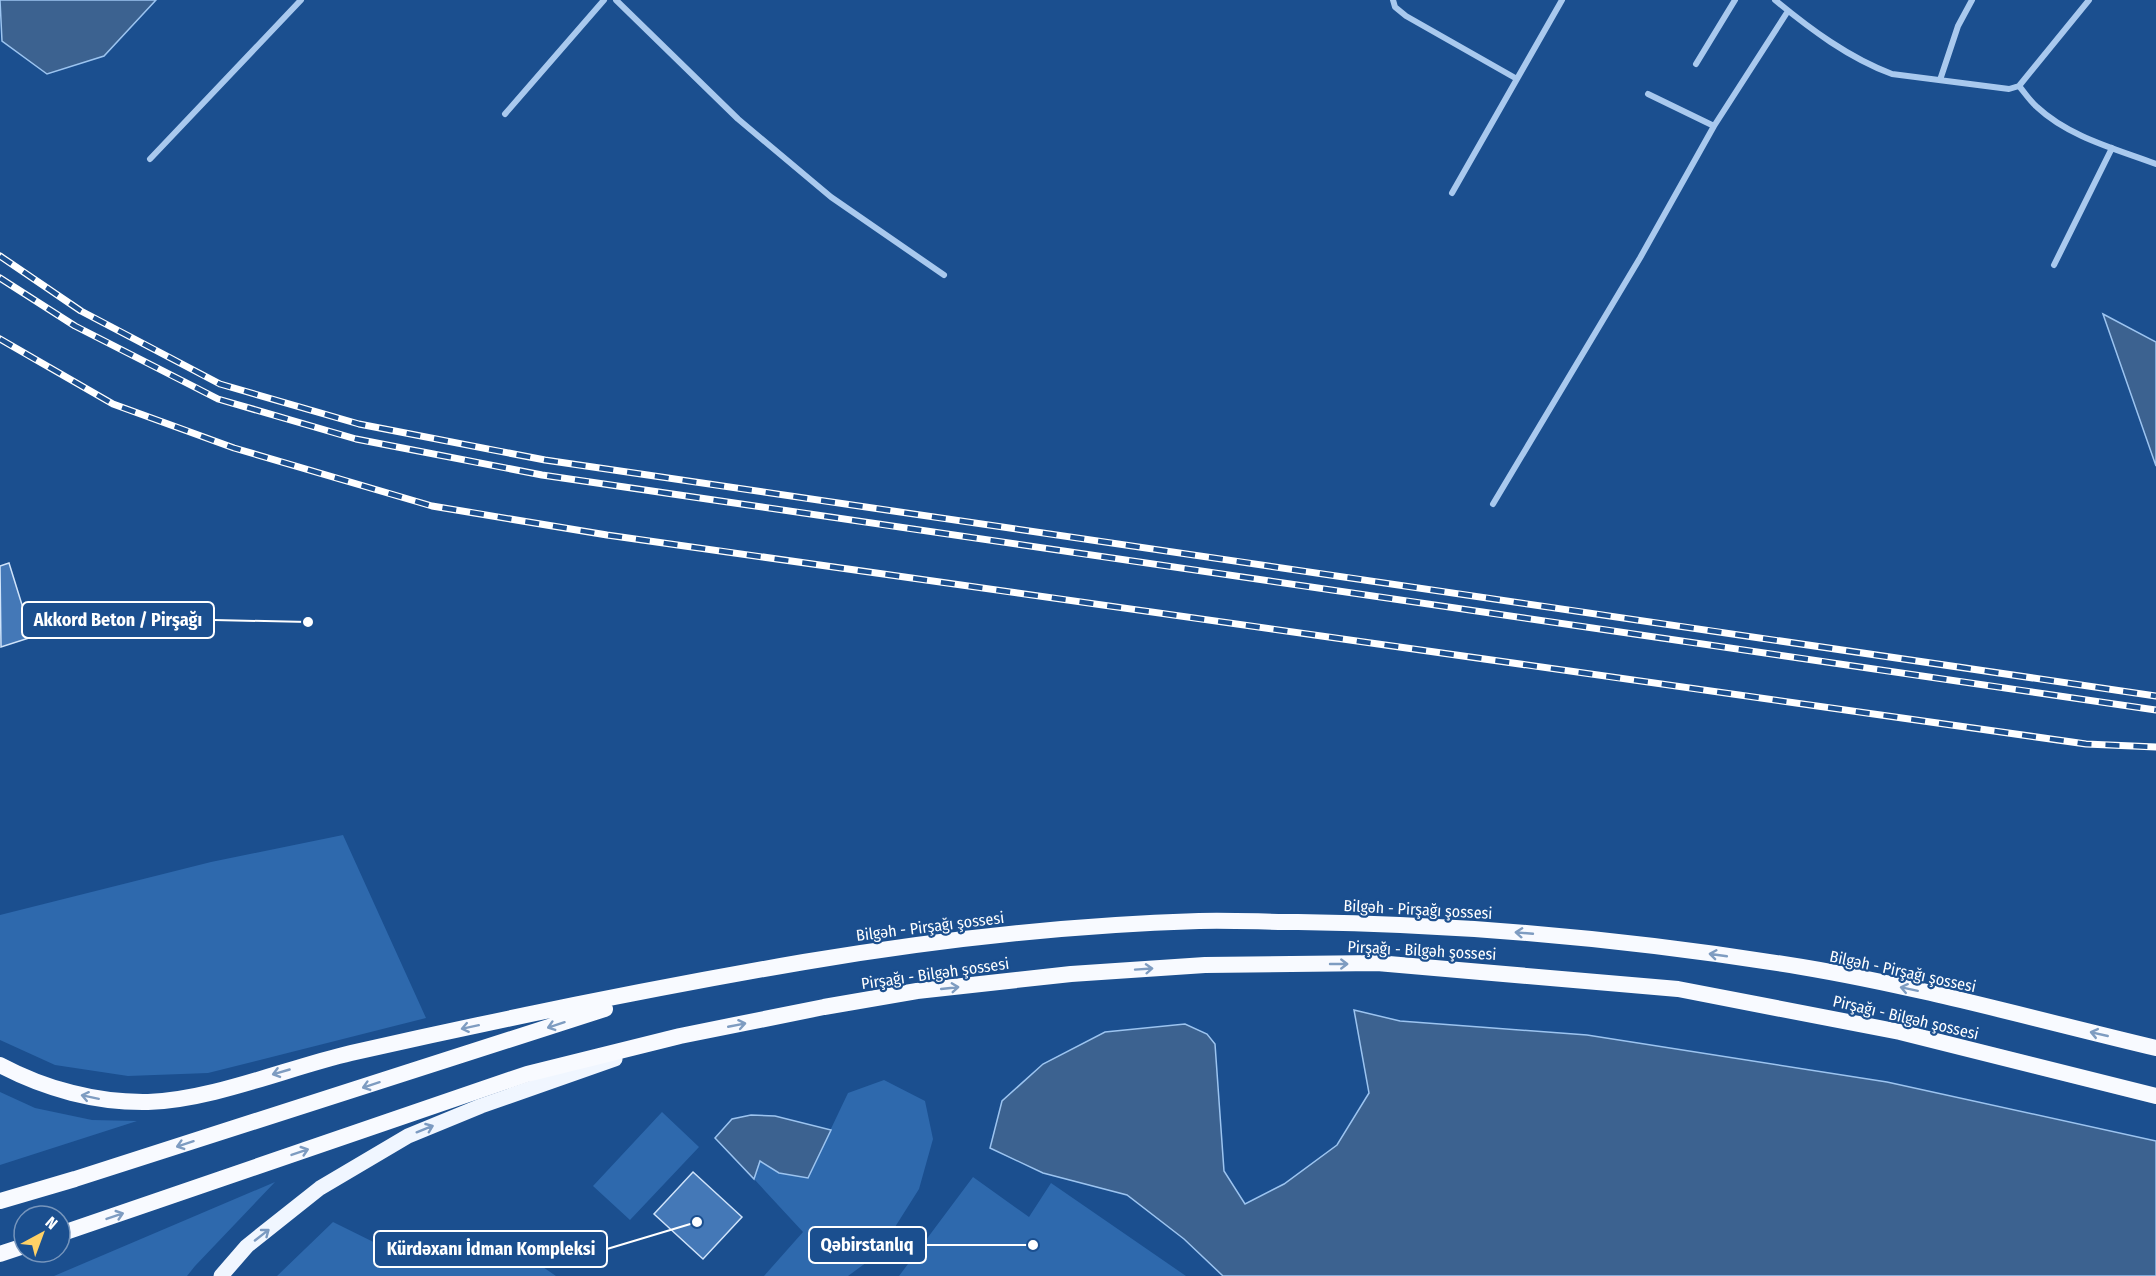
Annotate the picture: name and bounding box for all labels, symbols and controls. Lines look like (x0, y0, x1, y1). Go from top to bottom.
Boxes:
callout: Akkord Beton / Pirşağı (22, 602, 214, 638)
text: Akkord Beton / Pirşağı (33, 609, 202, 631)
street label: Bilgəh - Pirşağı şossesi (1343, 896, 1493, 923)
street label: Bilgəh - Pirşağı şossesi (855, 908, 1005, 945)
one-way arrow (1514, 927, 1534, 938)
street label: Pirşağı - Bilgəh şossesi (1347, 937, 1497, 964)
street label: Bilgəh - Pirşağı şossesi (1828, 947, 1978, 996)
one-way arrow (1708, 949, 1728, 960)
street label: Pirşağı - Bilgəh şossesi (860, 954, 1010, 993)
one-way arrow (1328, 958, 1348, 969)
one-way arrow (1133, 963, 1153, 974)
one-way arrow (939, 982, 959, 993)
one-way arrow (1900, 983, 1920, 994)
street label: Pirşağı - Bilgəh şossesi (1831, 991, 1981, 1044)
one-way arrow (727, 1019, 746, 1030)
one-way arrow (547, 1020, 566, 1031)
one-way arrow (461, 1022, 481, 1033)
one-way arrow (2090, 1028, 2109, 1040)
one-way arrow (272, 1067, 291, 1078)
one-way arrow (362, 1080, 381, 1091)
one-way arrow (80, 1090, 99, 1102)
one-way arrow (415, 1123, 434, 1134)
one-way arrow (176, 1139, 195, 1150)
one-way arrow (290, 1146, 309, 1157)
north arrow (12, 1204, 72, 1264)
one-way arrow (106, 1209, 124, 1220)
text: N (42, 1213, 61, 1233)
callout: Qəbirstanlıq (809, 1227, 926, 1263)
one-way arrow (253, 1228, 269, 1241)
callout: Kürdəxanı İdman Kompleksi (374, 1231, 607, 1267)
text: Qəbirstanlıq (820, 1234, 914, 1256)
text: Kürdəxanı İdman Kompleksi (387, 1238, 595, 1260)

